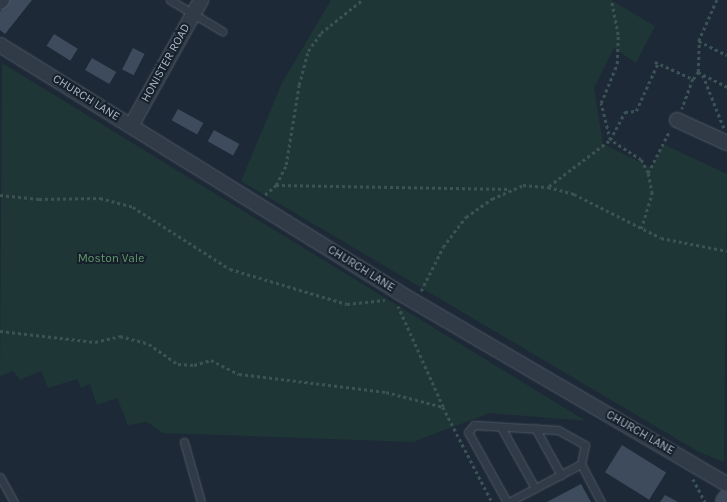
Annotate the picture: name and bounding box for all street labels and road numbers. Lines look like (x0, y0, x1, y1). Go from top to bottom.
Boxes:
street label: HONISTER ROAD (139, 21, 193, 105)
street label: CHURCH LANE (50, 72, 122, 124)
street label: CHURCH LANE (325, 243, 397, 295)
street label: CHURCH LANE (603, 408, 677, 458)

